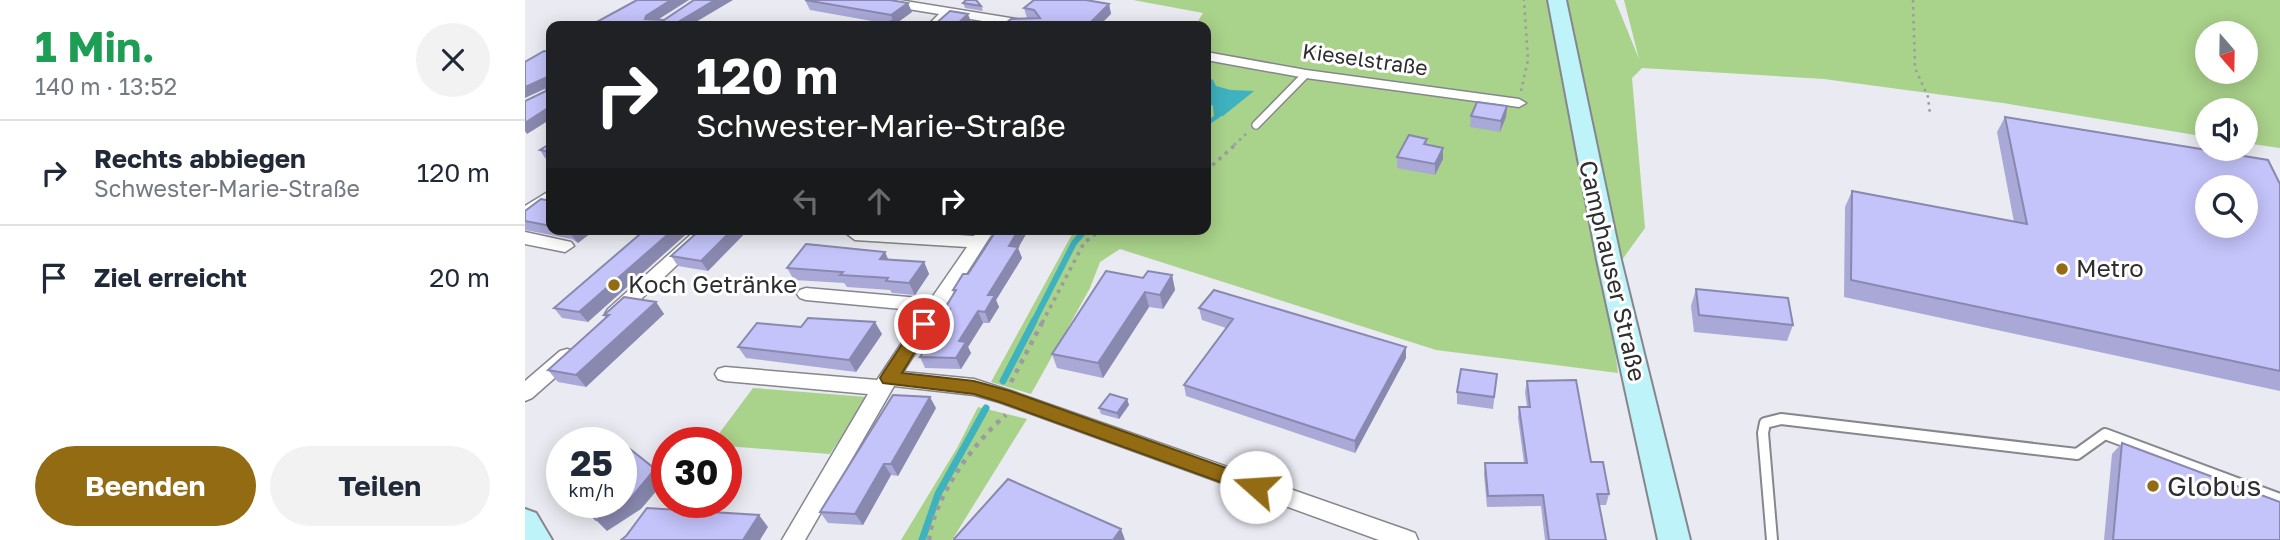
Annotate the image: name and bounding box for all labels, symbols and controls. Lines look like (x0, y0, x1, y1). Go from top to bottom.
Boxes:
text: 1 Min. (35, 21, 155, 71)
north arrow (2195, 21, 2257, 84)
map controls (2195, 21, 2258, 238)
button: close (416, 23, 490, 97)
street label: Kieselstraße (1301, 37, 1429, 81)
text: 120 m (696, 46, 838, 105)
icon: right (581, 49, 672, 140)
text: 140 m · 13:52 (35, 72, 177, 100)
button: sound (2195, 98, 2258, 161)
text: Schwester-Marie-Straße (696, 106, 1066, 144)
text: Rechts abbiegen (94, 143, 306, 174)
icon: right (35, 154, 73, 192)
text: 120 m (417, 157, 490, 188)
street label: Camphauser Straße (1574, 157, 1653, 384)
text: Schwester-Marie-Straße (94, 174, 360, 202)
button: search (2195, 175, 2258, 238)
icon: left (787, 182, 825, 220)
icon: ahead (860, 182, 898, 220)
icon: right (933, 182, 971, 220)
place label: Metro (2076, 253, 2144, 282)
icon: arrive (35, 259, 73, 297)
marker: Metro (2054, 261, 2070, 277)
text: Ziel erreicht (94, 262, 247, 293)
text: 20 m (429, 262, 490, 293)
place label: Koch Getränke (628, 269, 797, 298)
marker: Koch Getränke (606, 277, 622, 293)
pin (894, 294, 954, 354)
icon: arrive (905, 305, 943, 343)
speed limit sign: 30 (651, 427, 742, 518)
text: 25 (570, 442, 613, 484)
button: Beenden (35, 446, 256, 526)
button: Teilen (270, 446, 490, 526)
position arrow (1219, 450, 1293, 524)
place label: Globus (2167, 469, 2261, 502)
marker: Globus (2145, 478, 2161, 494)
text: km/h (569, 479, 614, 501)

